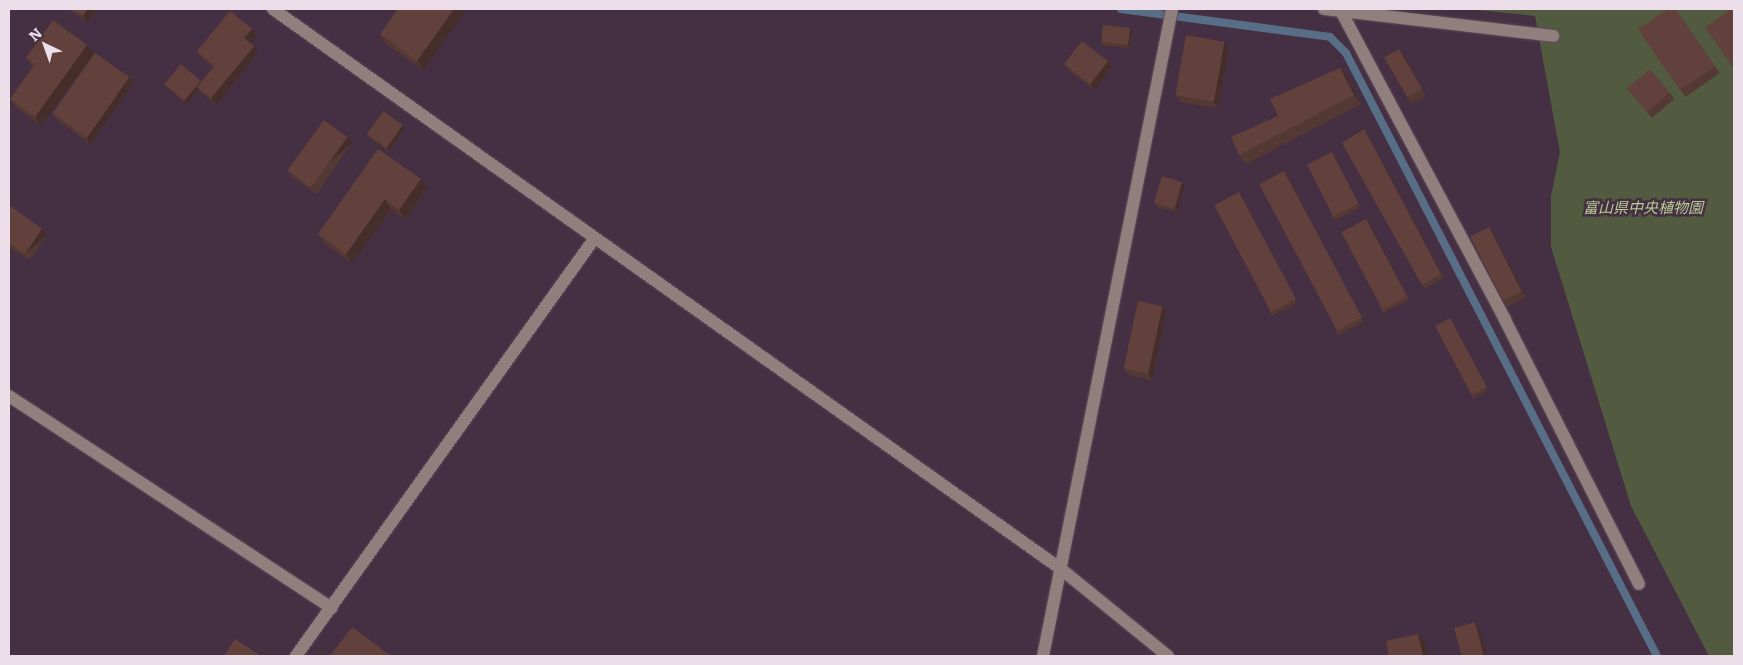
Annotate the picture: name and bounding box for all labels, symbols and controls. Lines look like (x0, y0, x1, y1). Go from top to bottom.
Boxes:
north arrow (20, 20, 70, 70)
text: N (24, 22, 46, 45)
park label: 富山県中央植物園 (1583, 198, 1703, 216)

